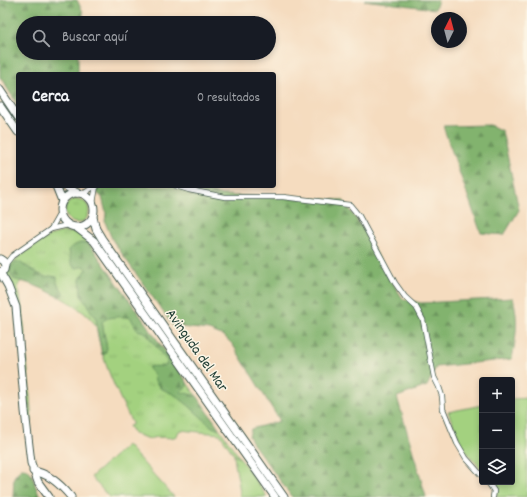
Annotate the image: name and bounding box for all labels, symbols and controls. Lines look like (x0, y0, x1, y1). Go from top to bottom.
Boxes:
north arrow (431, 12, 467, 48)
search box (16, 16, 276, 60)
icon: search (30, 27, 52, 49)
text: Buscar aquí (62, 27, 127, 49)
text: Cerca (32, 86, 69, 110)
text: 0 resultados (197, 89, 260, 108)
street label: Avinguda del Mar (159, 305, 233, 397)
map controls (479, 377, 515, 485)
button: + (479, 377, 515, 413)
button: − (479, 413, 515, 449)
button: layers (479, 449, 515, 485)

